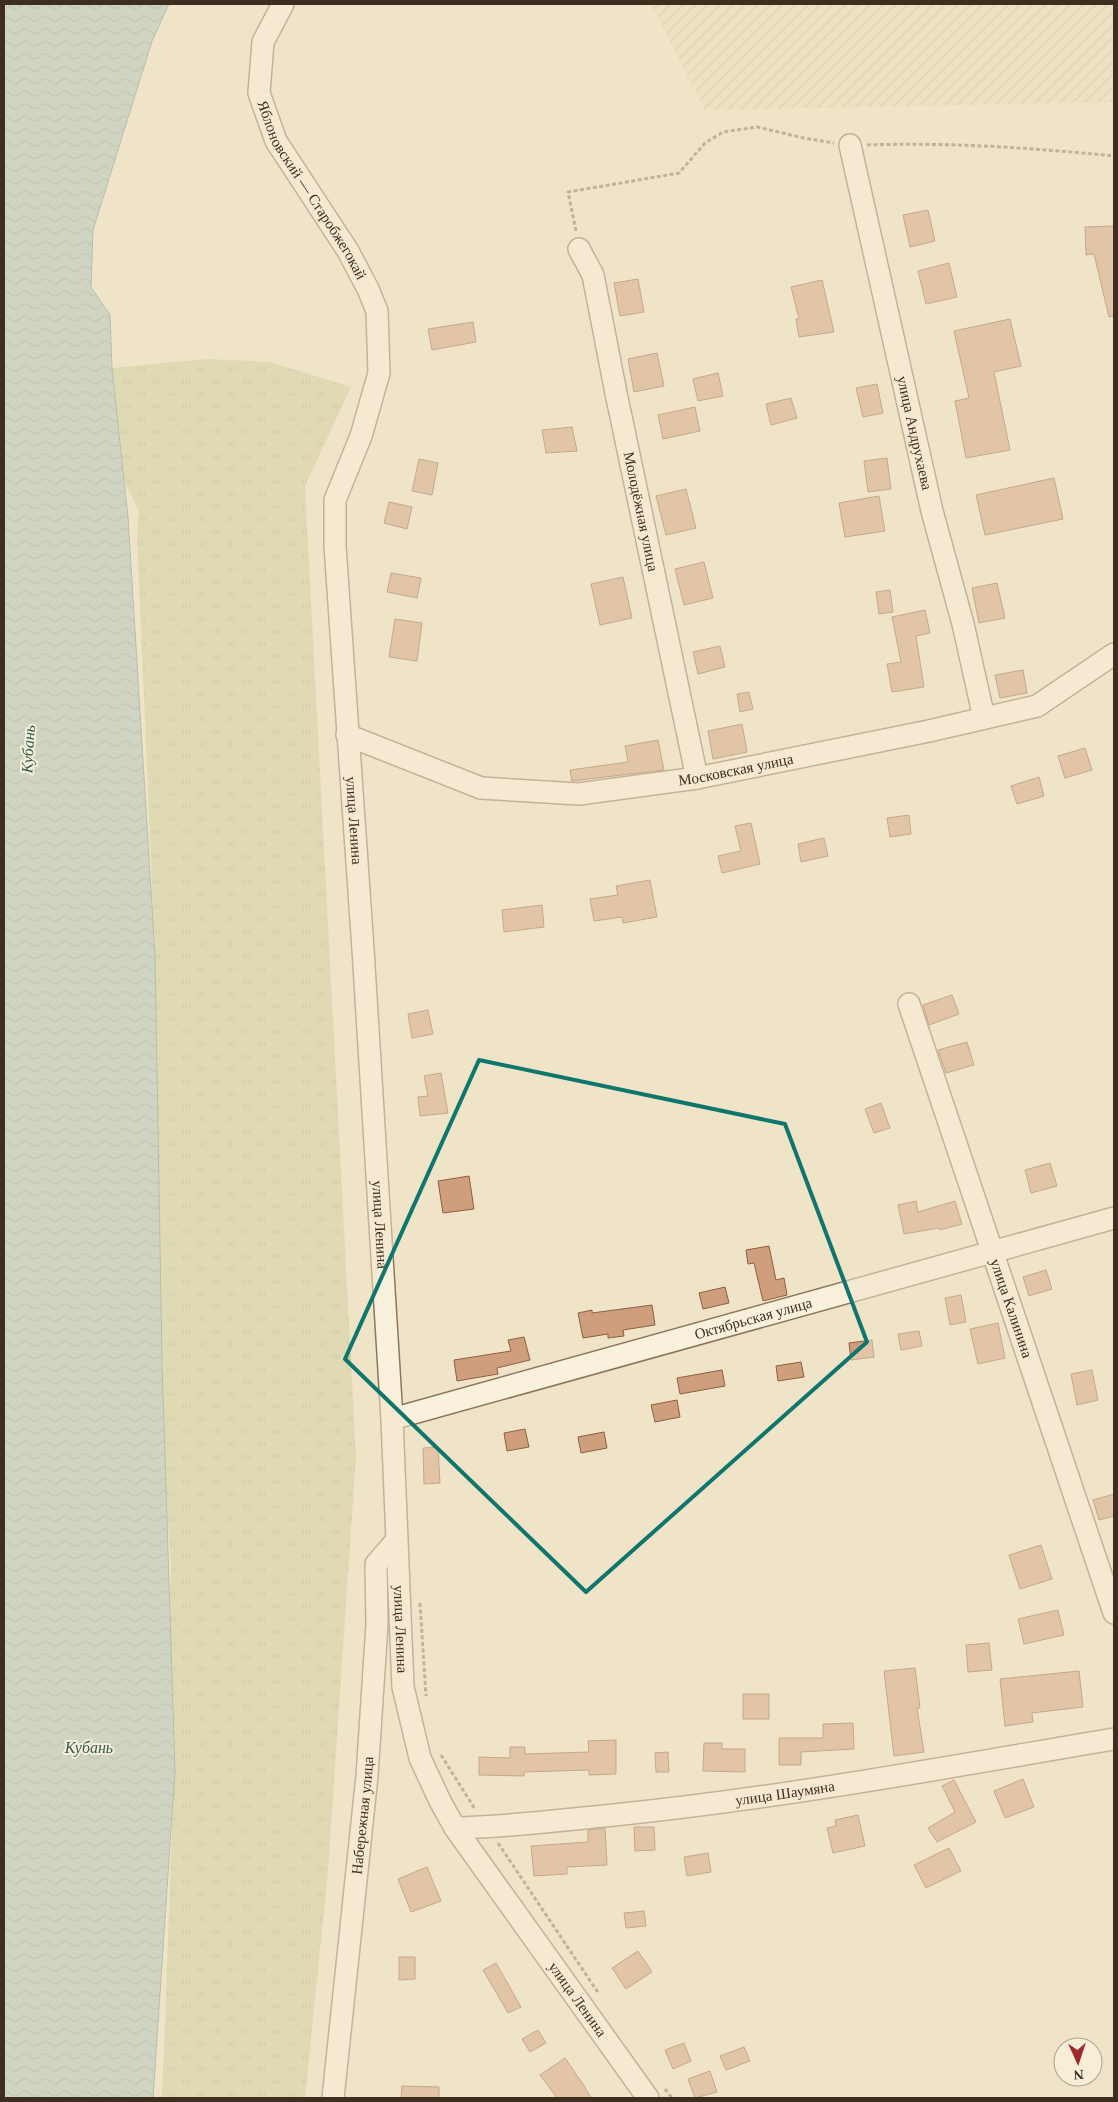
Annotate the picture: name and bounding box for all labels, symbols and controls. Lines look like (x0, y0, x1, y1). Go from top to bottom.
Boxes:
street label: Яблоновский — Старобжегокай (254, 98, 369, 282)
street label: улица Андрухаева (894, 374, 935, 492)
street label: Молодёжная улица (621, 450, 661, 573)
water label: Кубань (18, 724, 39, 775)
street label: Московская улица (677, 751, 795, 788)
street label: улица Ленина (343, 776, 365, 865)
street label: улица Ленина (369, 1180, 391, 1270)
street label: улица Калинина (987, 1257, 1036, 1360)
street label: Октябрьская улица (693, 1294, 814, 1342)
street label: улица Ленина (391, 1585, 410, 1674)
water label: Кубань (64, 1739, 113, 1757)
street label: Набережная улица (349, 1756, 376, 1875)
street label: улица Шаумяна (734, 1778, 836, 1808)
street label: улица Ленина (545, 1959, 610, 2040)
north arrow (1053, 2037, 1103, 2087)
text: N (1073, 2067, 1084, 2082)

